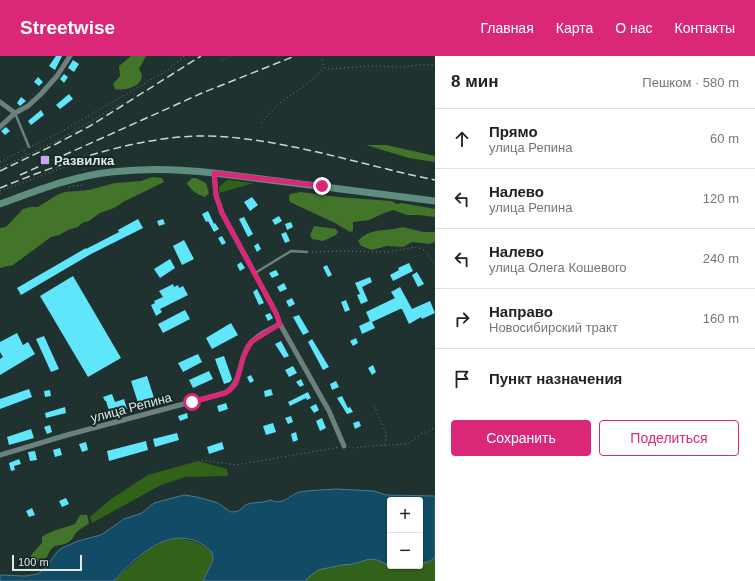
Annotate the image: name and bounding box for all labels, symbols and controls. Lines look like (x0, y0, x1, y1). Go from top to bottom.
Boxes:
text: Streetwise (20, 17, 115, 38)
text: Главная (480, 20, 534, 36)
text: Карта (556, 20, 593, 36)
text: О нас (615, 20, 653, 36)
text: Контакты (675, 20, 735, 36)
text: 8 мин (451, 72, 498, 91)
text: Пешком · 580 m (642, 75, 739, 90)
text: Прямо (489, 123, 538, 140)
icon: ahead (451, 128, 473, 150)
text: 60 m (710, 131, 739, 146)
text: улица Репина (489, 140, 572, 155)
place label: Развилка (54, 153, 115, 168)
marker: Развилка (39, 154, 51, 166)
route end (313, 177, 331, 195)
text: Налево (489, 183, 544, 200)
icon: left (451, 188, 473, 210)
text: 120 m (703, 191, 739, 206)
text: улица Репина (489, 200, 572, 215)
text: Налево (489, 243, 544, 260)
icon: left (451, 248, 473, 270)
text: 240 m (703, 251, 739, 266)
text: улица Олега Кошевого (489, 260, 627, 275)
text: Направо (489, 303, 553, 320)
icon: right (451, 308, 473, 330)
text: 160 m (703, 311, 739, 326)
text: Новосибирский тракт (489, 320, 618, 335)
icon: arrive (451, 368, 473, 390)
text: Пункт назначения (489, 370, 622, 387)
street label: улица Репина (89, 389, 174, 426)
route start (183, 393, 201, 411)
button: Сохранить (451, 420, 591, 456)
button: Поделиться (599, 420, 739, 456)
map controls (387, 497, 423, 569)
button: + (387, 497, 423, 533)
button: − (387, 533, 423, 569)
scale bar (12, 553, 82, 572)
text: 100 m (18, 556, 49, 568)

